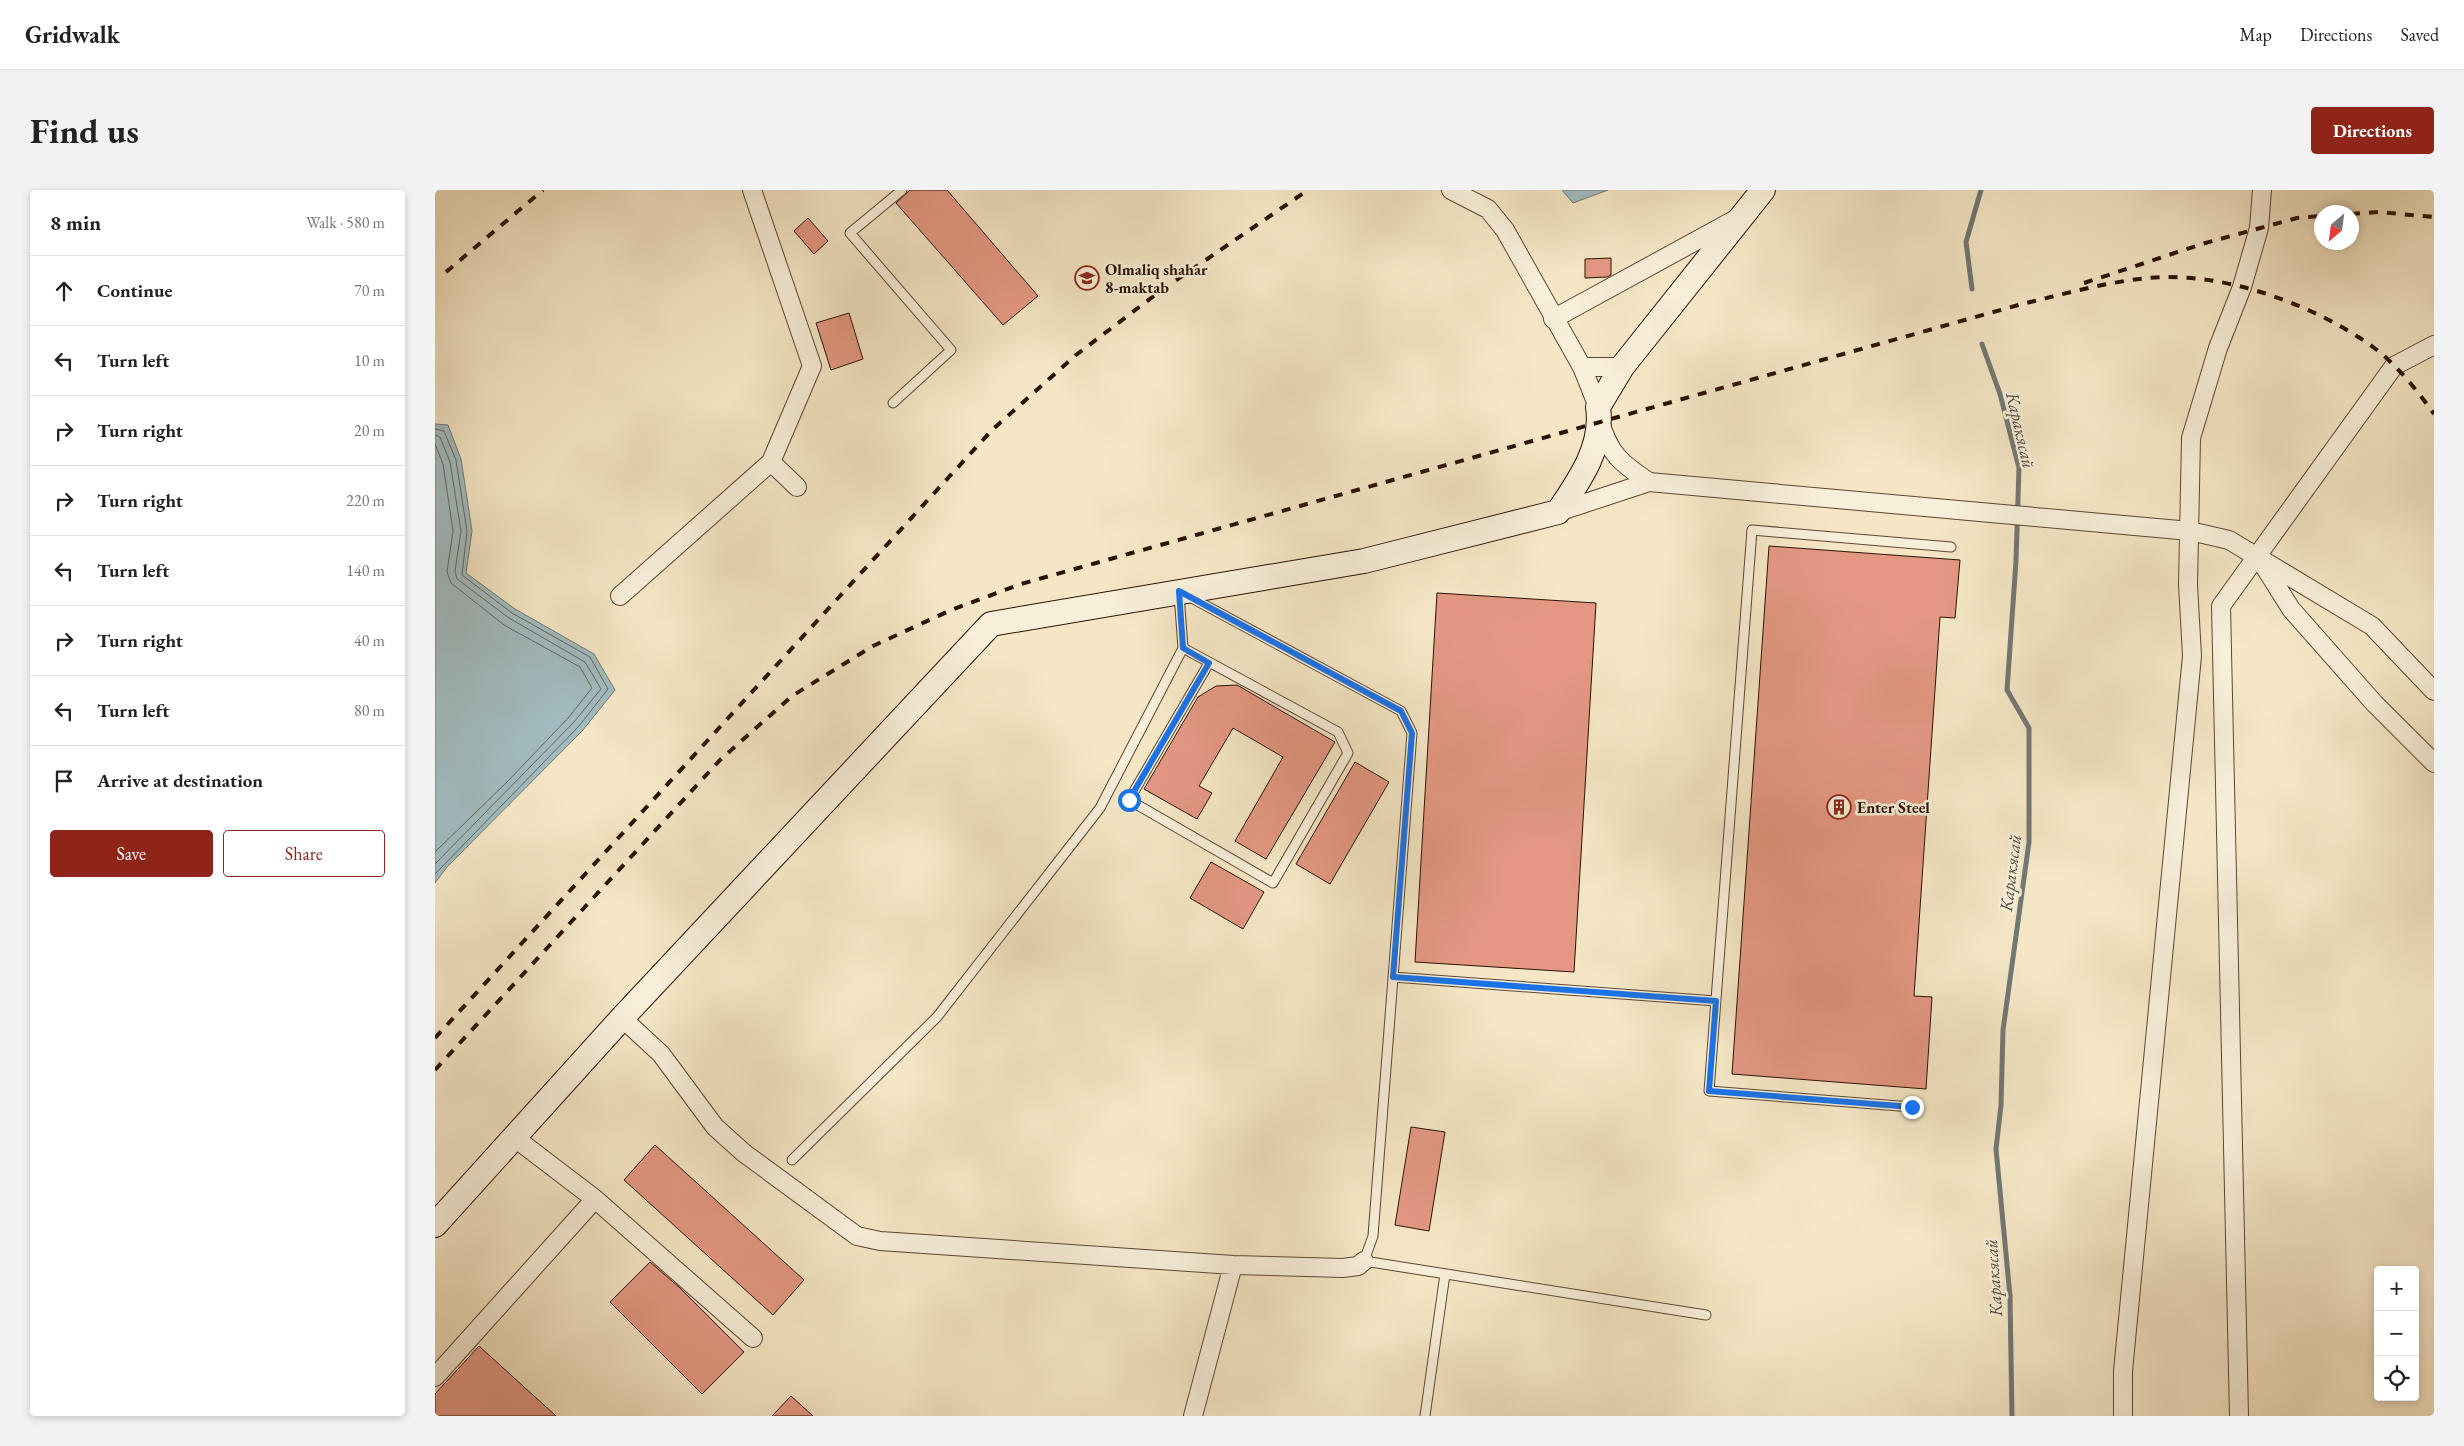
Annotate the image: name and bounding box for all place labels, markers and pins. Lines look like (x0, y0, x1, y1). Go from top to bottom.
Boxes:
place label: Olmaliq shahar 8-maktab (1105, 259, 1208, 298)
school or university icon: Olmaliq shahar 8-maktab (1074, 265, 1100, 291)
building icon: Enter Steel (1826, 794, 1852, 820)
place label: Enter Steel (1857, 797, 1930, 818)

